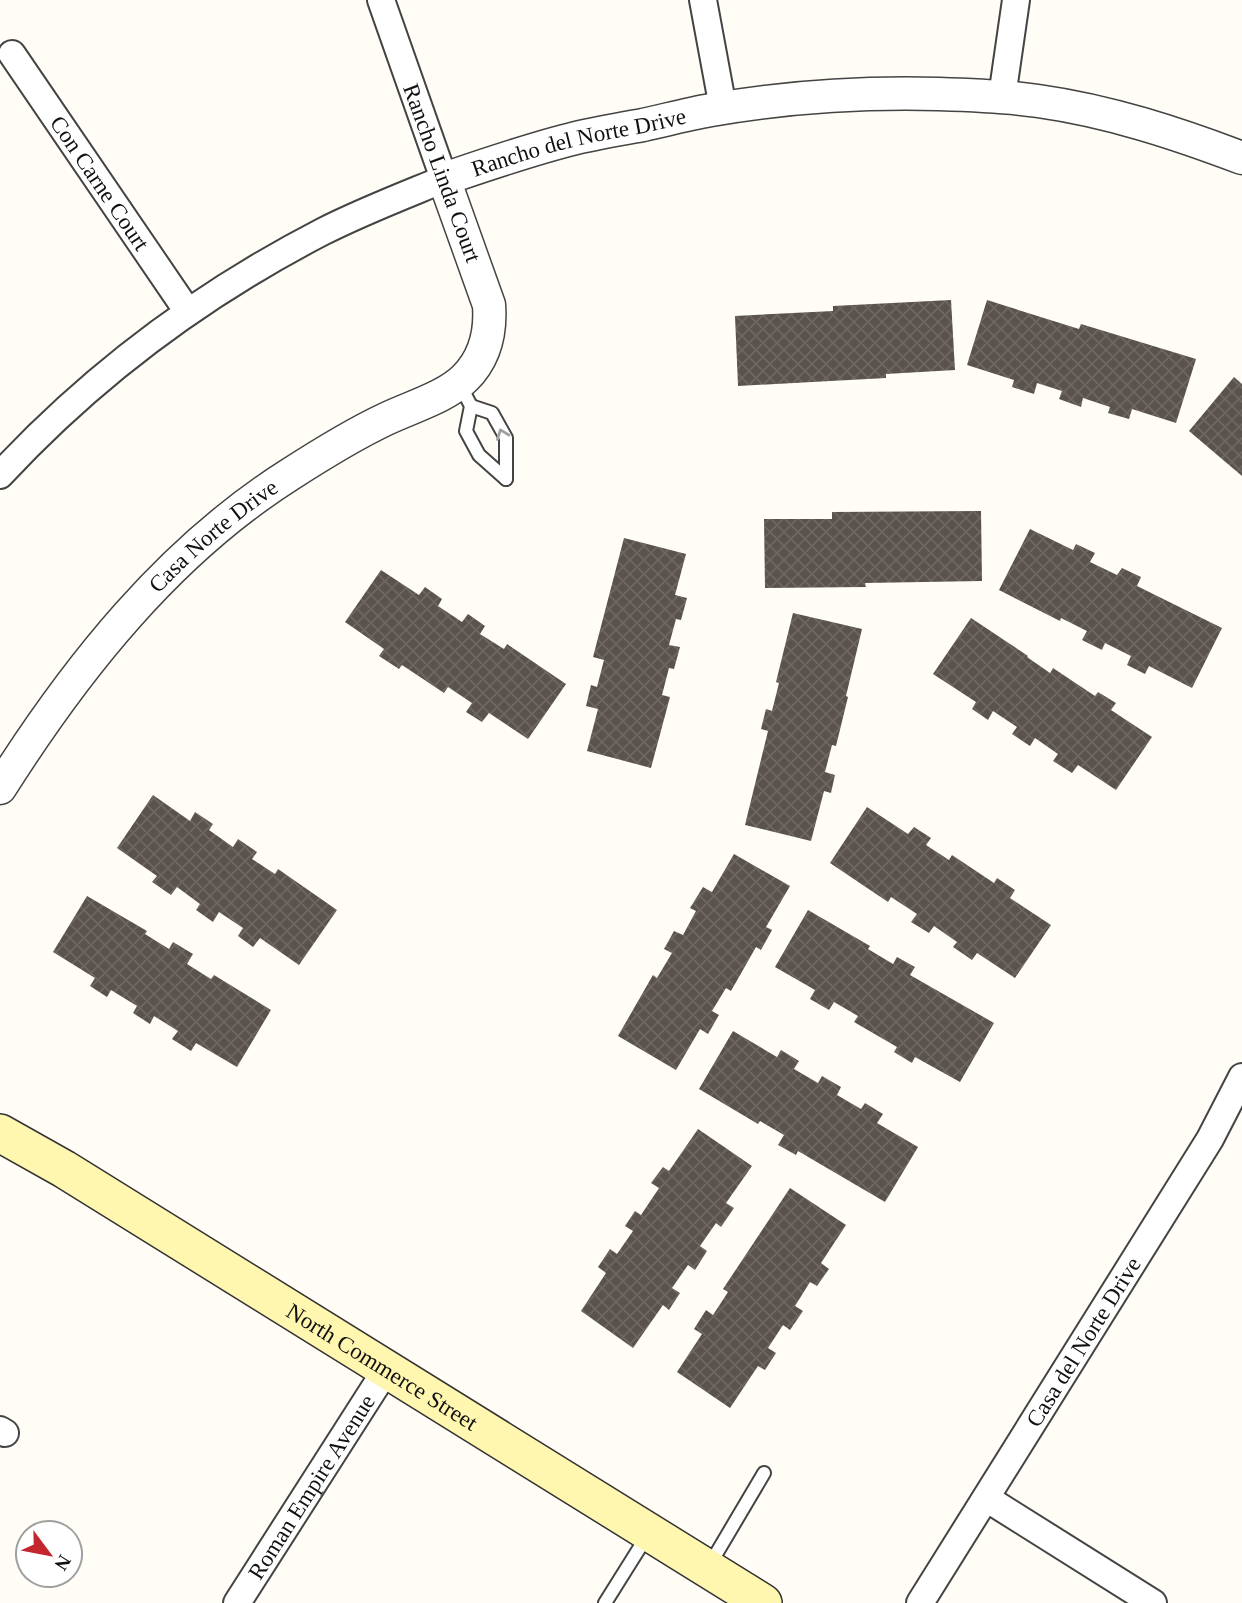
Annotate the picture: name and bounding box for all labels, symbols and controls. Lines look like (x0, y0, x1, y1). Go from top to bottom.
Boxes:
street label: Rancho Linda Court (398, 80, 486, 266)
street label: Rancho del Norte Drive (468, 103, 688, 181)
street label: Con Carne Court (45, 111, 155, 255)
one-way arrow (496, 428, 510, 441)
street label: Casa Norte Drive (143, 474, 282, 597)
street label: Casa del Norte Drive (1021, 1253, 1145, 1431)
street label: North Commerce Street (282, 1298, 483, 1435)
street label: Roman Empire Avenue (243, 1390, 380, 1584)
north arrow (14, 1519, 84, 1589)
text: N (50, 1551, 76, 1574)

